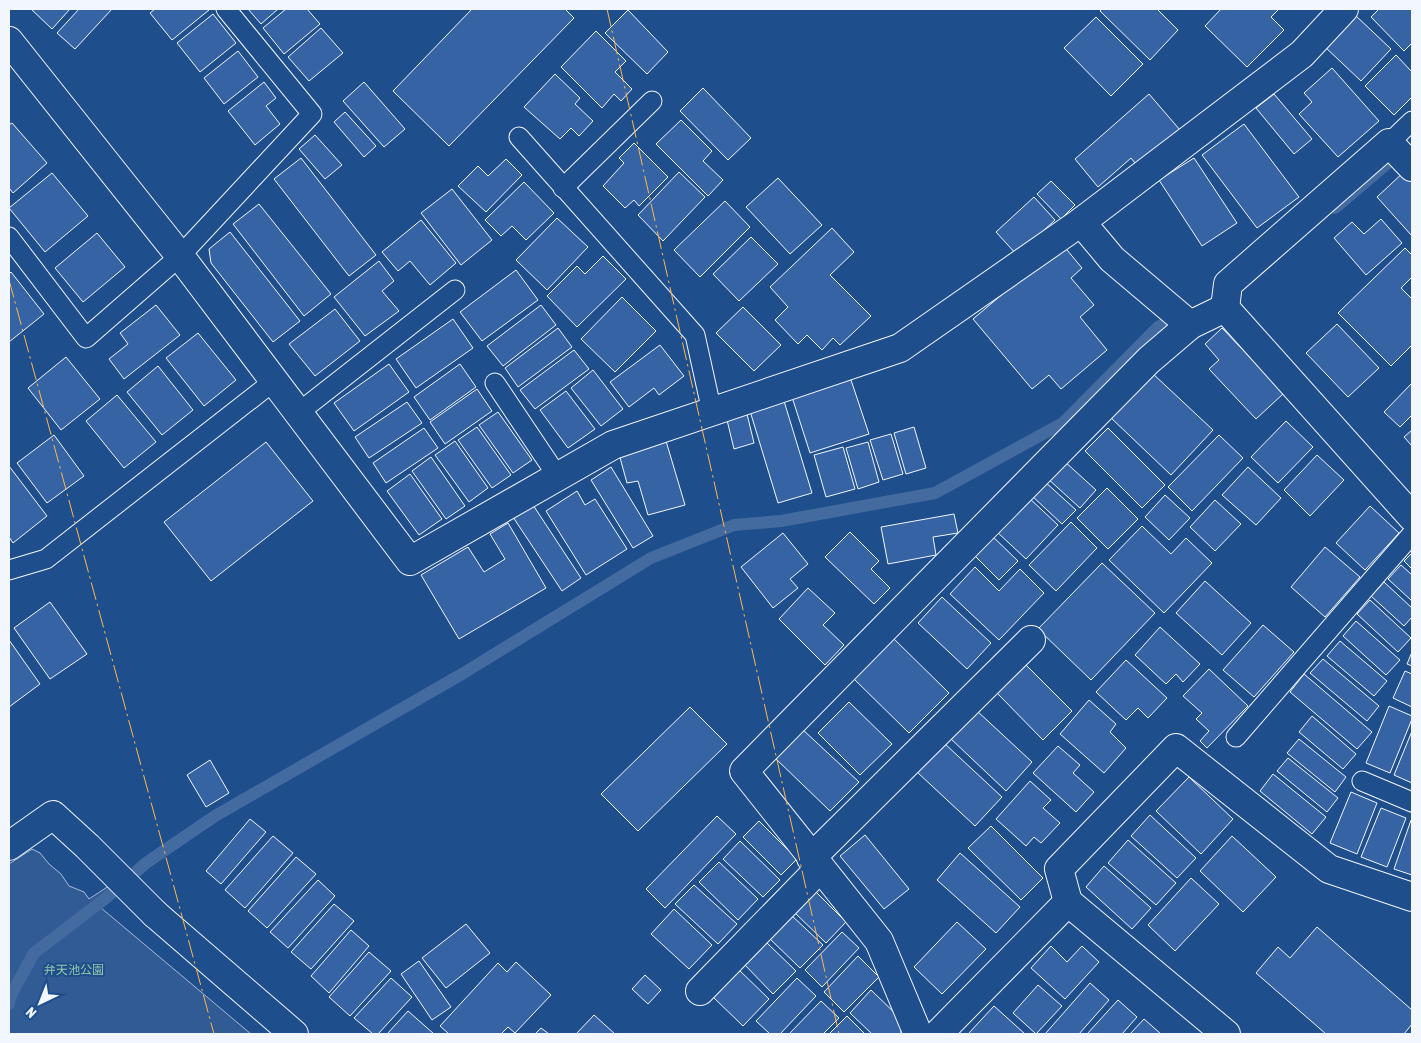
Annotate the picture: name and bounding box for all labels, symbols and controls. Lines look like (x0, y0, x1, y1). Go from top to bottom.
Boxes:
park label: 弁天池公園 (44, 963, 104, 977)
north arrow (15, 978, 65, 1028)
text: N (23, 1004, 40, 1021)

